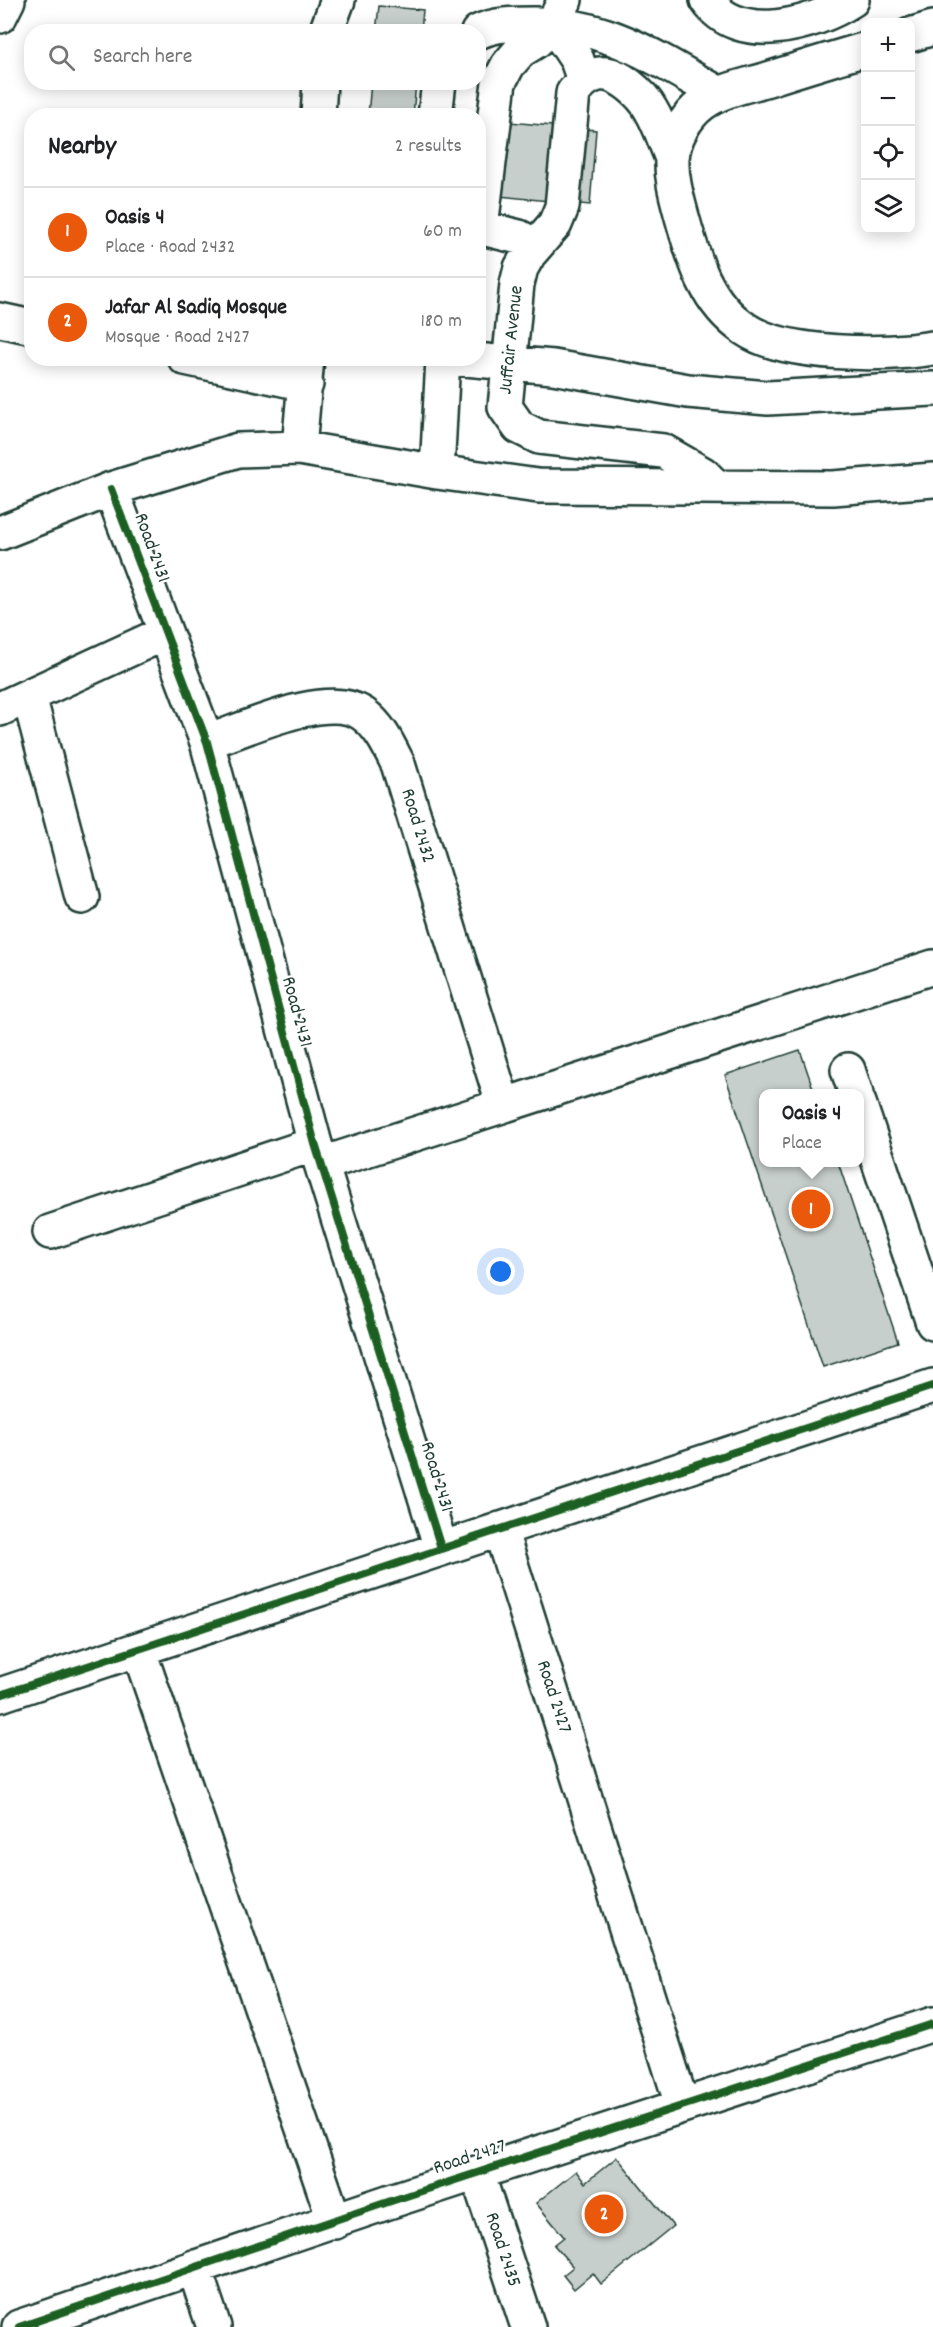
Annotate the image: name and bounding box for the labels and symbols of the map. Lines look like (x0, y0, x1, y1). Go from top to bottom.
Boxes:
street label: Juffair Avenue (492, 284, 532, 396)
street label: Road 2431 (125, 509, 177, 587)
street label: Road 2432 (392, 785, 442, 867)
street label: Road 2431 (273, 973, 319, 1051)
pin: 1 (792, 1186, 830, 1232)
your location (486, 1257, 515, 1286)
street label: Road 2431 (412, 1438, 460, 1516)
street label: Road 2427 (528, 1657, 578, 1737)
street label: Road 2427 (430, 2133, 510, 2183)
pin: 2 (584, 2192, 624, 2236)
street label: Road 2435 (477, 2209, 527, 2291)

